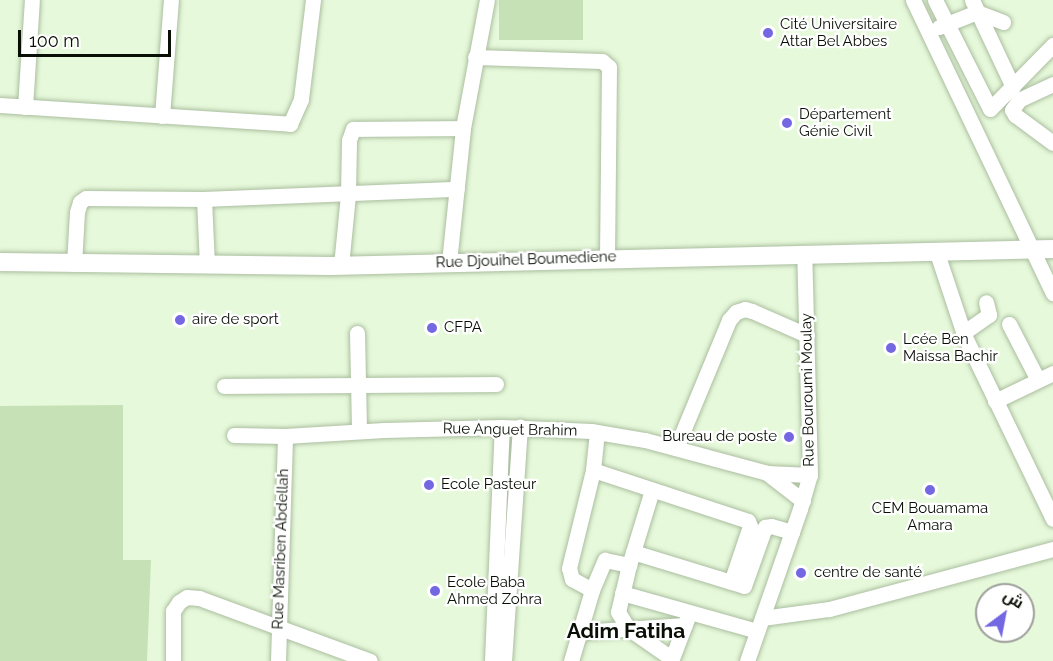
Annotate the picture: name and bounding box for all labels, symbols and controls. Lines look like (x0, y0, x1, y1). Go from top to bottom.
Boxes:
place label: Cité Universitaire Attar Bel Abbes (780, 15, 897, 50)
scale bar (21, 18, 174, 56)
marker: Cité Universitaire Attar Bel Abbes (761, 26, 775, 40)
text: 100 m (29, 30, 80, 51)
place label: Département Génie Civil (799, 105, 891, 140)
marker: Département Génie Civil (780, 116, 794, 130)
street label: Rue Djouihel Boumediene (435, 248, 617, 272)
place label: aire de sport (192, 311, 279, 329)
marker: aire de sport (173, 313, 187, 327)
street label: Rue Bouroumi Moulay (798, 313, 818, 467)
place label: CFPA (444, 319, 482, 337)
marker: CFPA (425, 321, 439, 335)
place label: Lcée Ben Maissa Bachir (903, 330, 998, 365)
marker: Lcée Ben Maissa Bachir (884, 341, 898, 355)
street label: Rue Anguet Brahim (442, 420, 578, 440)
place label: Bureau de poste (662, 428, 777, 446)
marker: Bureau de poste (782, 430, 796, 444)
street label: Rue Masriben Abdellah (269, 468, 293, 630)
place label: Ecole Pasteur (441, 476, 536, 494)
marker: Ecole Pasteur (422, 478, 436, 492)
marker: CEM Bouamama Amara (923, 483, 937, 497)
place label: CEM Bouamama Amara (872, 499, 988, 534)
marker: centre de santé (792, 564, 810, 582)
place label: centre de santé (814, 564, 922, 582)
place label: Ecole Baba Ahmed Zohra (447, 573, 542, 608)
north arrow (975, 583, 1035, 643)
marker: Ecole Baba Ahmed Zohra (428, 584, 442, 598)
text: ش (1000, 586, 1027, 613)
district label: Adim Fatiha (567, 618, 685, 644)

